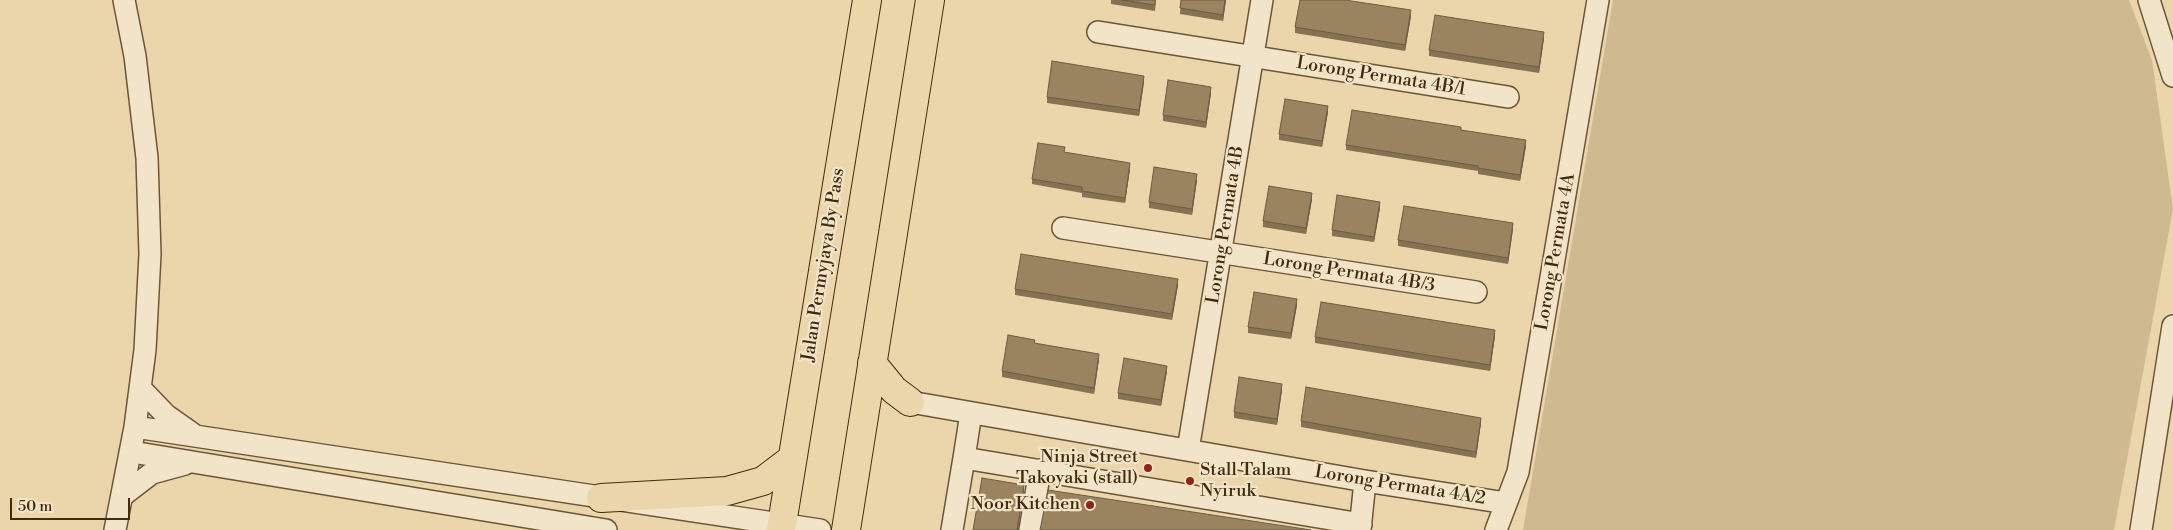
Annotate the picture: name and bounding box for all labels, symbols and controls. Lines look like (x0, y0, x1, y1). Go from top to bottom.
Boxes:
street label: Lorong Permata 4B/1 (1295, 53, 1467, 101)
street label: Lorong Permata 4B (1203, 145, 1249, 305)
street label: Jalan Permyjaya By Pass (798, 167, 850, 363)
street label: Lorong Permata 4A (1532, 172, 1580, 332)
street label: Lorong Permata 4B/3 (1262, 249, 1436, 297)
place label: Ninja Street Takoyaki (stall) (1016, 447, 1138, 489)
place label: Stall Talam Nyiruk (1200, 460, 1291, 502)
marker: Ninja Street Takoyaki (stall) (1142, 462, 1154, 474)
street label: Lorong Permata 4A/2 (1313, 462, 1487, 510)
marker: Stall Talam Nyiruk (1184, 475, 1196, 487)
scale bar (12, 488, 132, 520)
place label: Noor Kitchen (971, 494, 1080, 516)
text: 50 m (18, 497, 52, 516)
marker: Noor Kitchen (1084, 499, 1096, 511)

